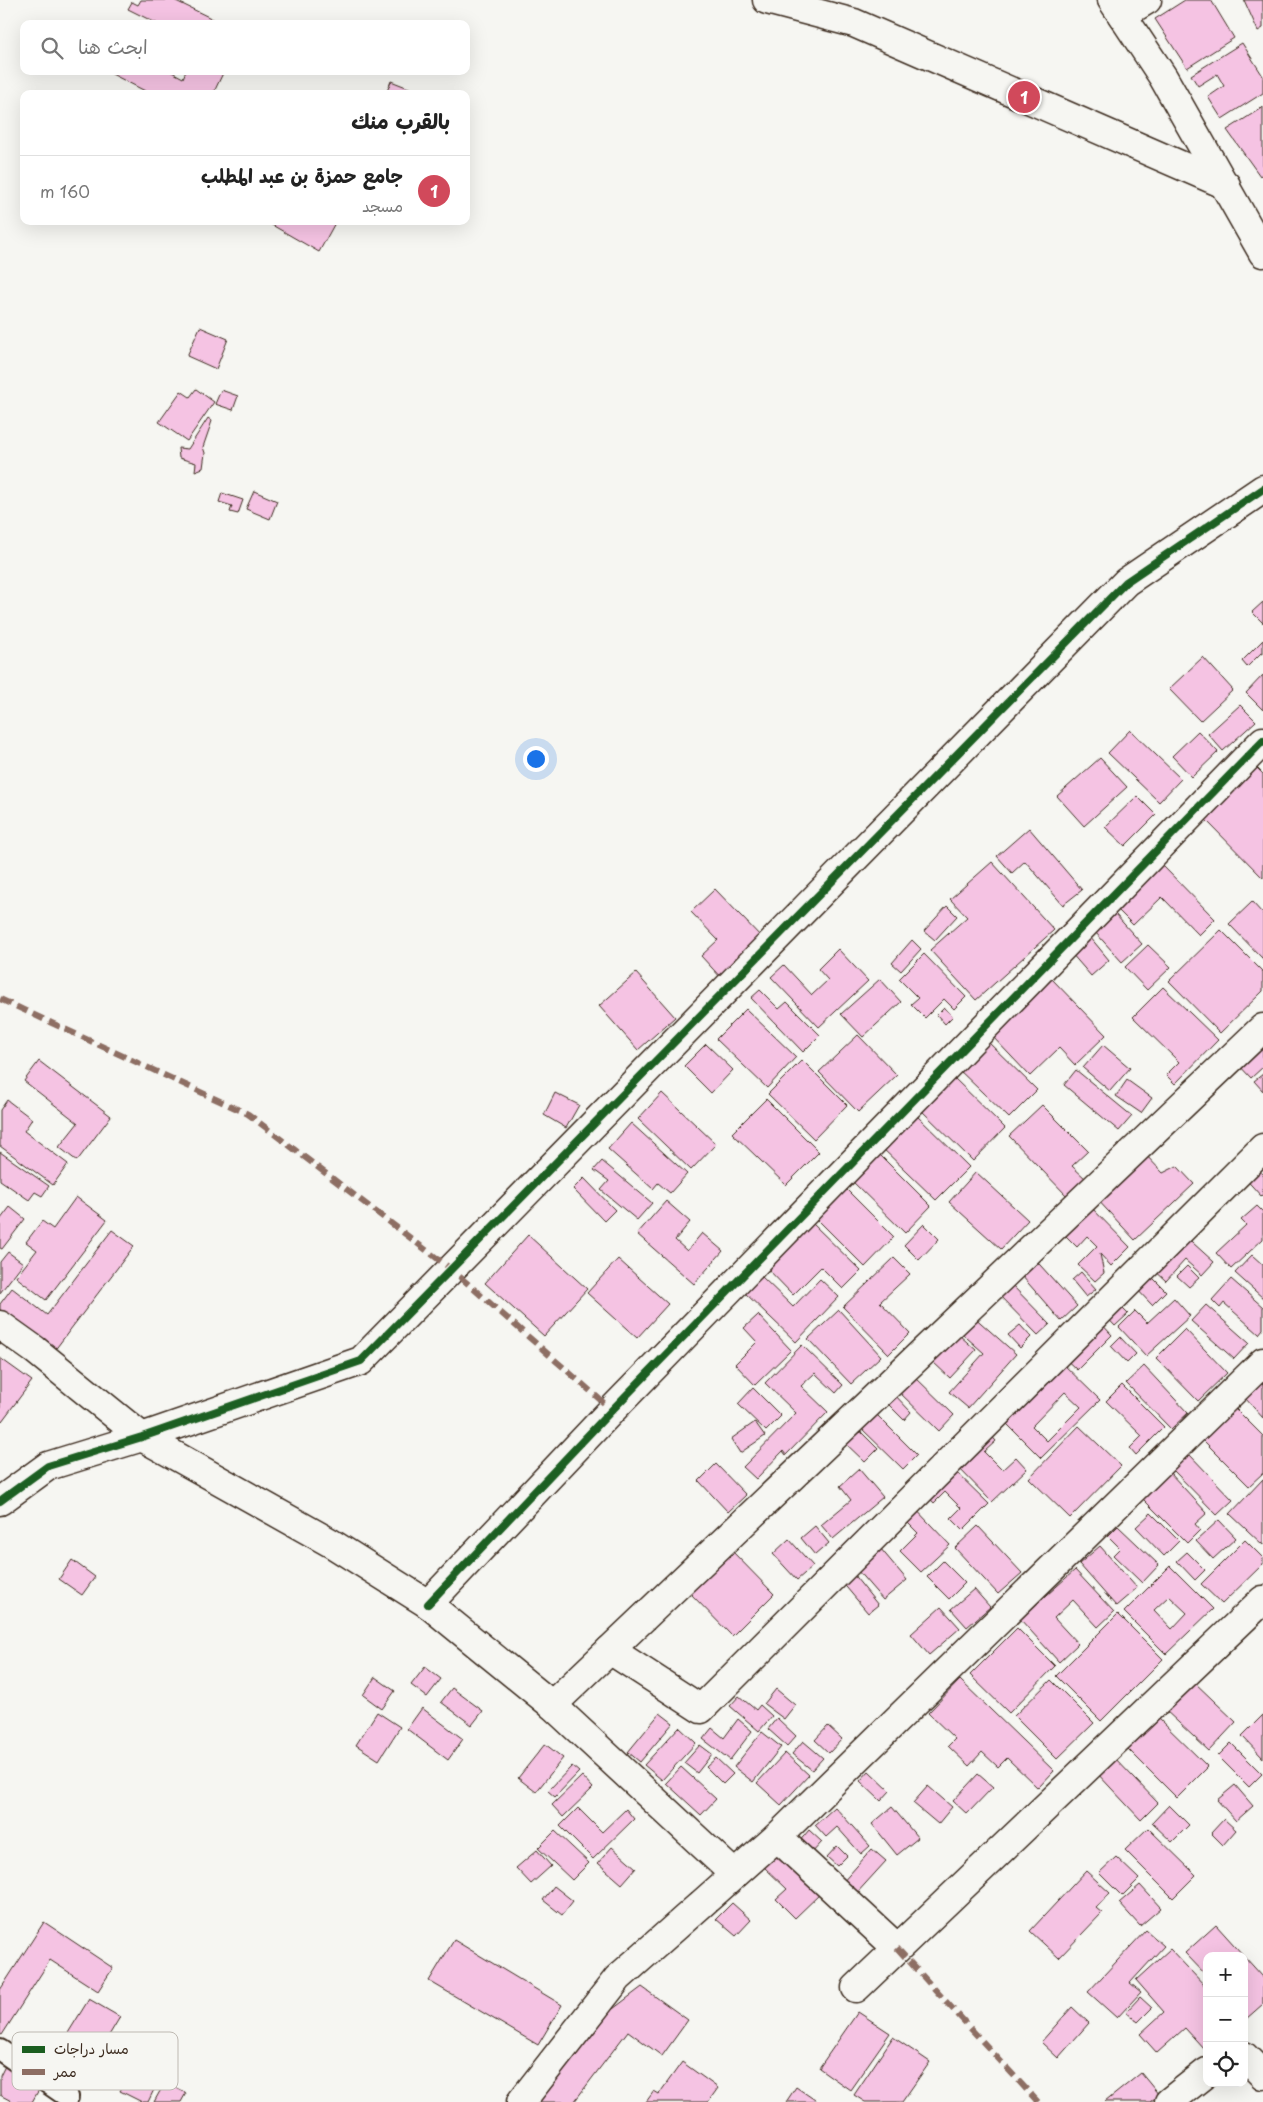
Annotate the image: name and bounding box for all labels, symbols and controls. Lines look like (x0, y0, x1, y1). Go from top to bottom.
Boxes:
search box (20, 20, 470, 75)
text: ابحث هنا (78, 32, 148, 60)
icon: search (38, 34, 66, 62)
pin: 1 (1008, 78, 1040, 116)
text: بالقرب منك (351, 104, 450, 136)
text: جامع حمزة بن عبد المطلب (201, 161, 403, 189)
text: 160 m (40, 179, 90, 203)
text: 1 (430, 179, 438, 203)
text: مسجد (362, 193, 403, 217)
your location (523, 746, 549, 772)
map controls (1203, 1952, 1248, 2087)
button: + (1203, 1952, 1248, 1997)
button: − (1203, 1997, 1248, 2042)
legend (12, 2032, 178, 2090)
text: مسار دراجات (54, 2038, 129, 2059)
button: locate (1203, 2042, 1248, 2087)
text: ممر (53, 2061, 77, 2082)

